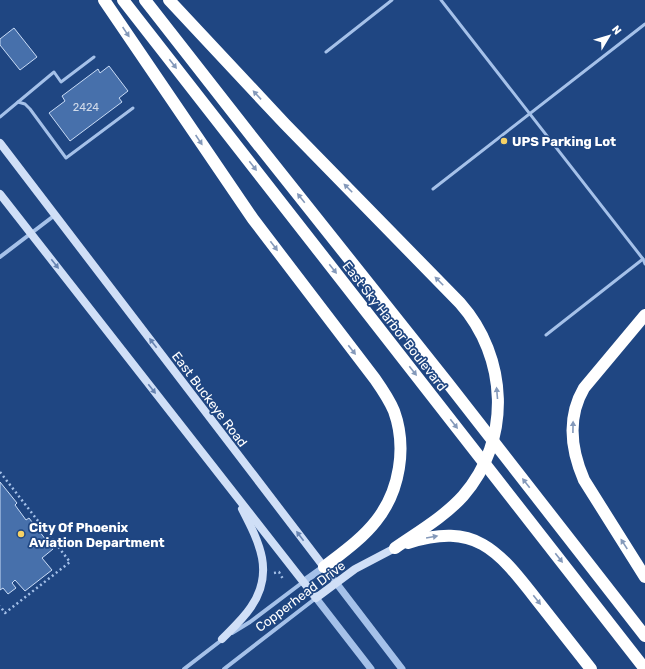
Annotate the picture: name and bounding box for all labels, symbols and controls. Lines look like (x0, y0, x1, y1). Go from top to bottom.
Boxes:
north arrow (589, 16, 629, 56)
text: N (609, 23, 624, 37)
one-way arrow (122, 27, 130, 38)
one-way arrow (169, 58, 177, 69)
one-way arrow (253, 90, 262, 100)
house number: 2424 (73, 101, 99, 114)
place label: UPS Parking Lot (512, 134, 616, 149)
one-way arrow (195, 135, 203, 145)
marker: UPS Parking Lot (499, 136, 509, 146)
one-way arrow (249, 161, 257, 172)
one-way arrow (343, 183, 352, 193)
one-way arrow (296, 193, 305, 204)
one-way arrow (269, 241, 278, 252)
one-way arrow (50, 259, 59, 270)
street label: East Sky Harbor Boulevard (339, 259, 450, 394)
one-way arrow (329, 263, 337, 274)
one-way arrow (434, 276, 444, 286)
one-way arrow (149, 338, 157, 349)
one-way arrow (348, 344, 357, 355)
street label: East Buckeye Road (169, 349, 250, 450)
one-way arrow (409, 366, 417, 377)
one-way arrow (148, 383, 157, 394)
one-way arrow (494, 387, 501, 399)
one-way arrow (450, 419, 459, 430)
one-way arrow (569, 421, 576, 433)
one-way arrow (522, 478, 530, 489)
place label: City Of Phoenix Aviation Department (29, 520, 165, 550)
marker: City Of Phoenix Aviation Department (16, 529, 26, 539)
one-way arrow (296, 531, 304, 541)
one-way arrow (426, 534, 438, 540)
one-way arrow (620, 539, 628, 549)
one-way arrow (555, 553, 563, 564)
street label: Copperhead Drive (252, 558, 348, 635)
one-way arrow (533, 594, 541, 605)

